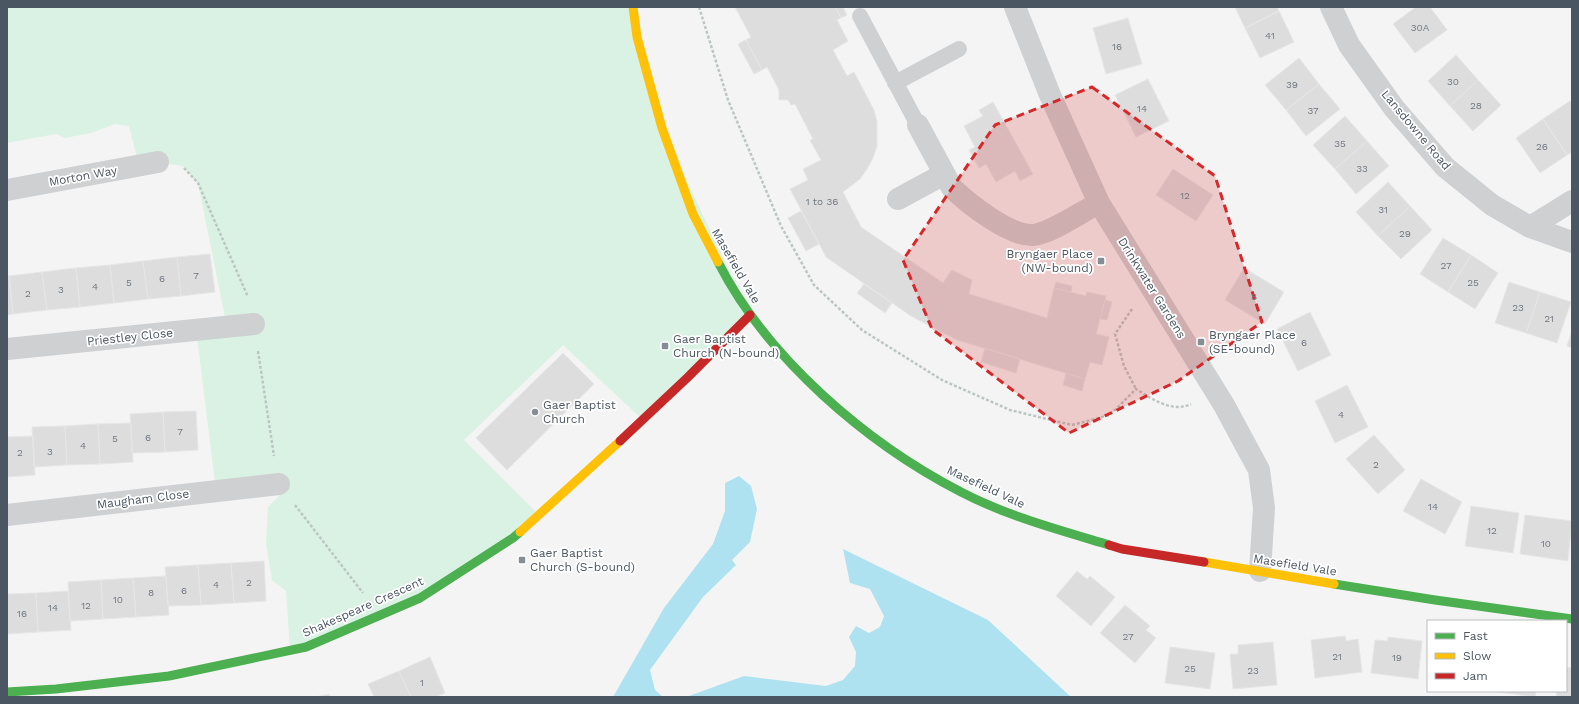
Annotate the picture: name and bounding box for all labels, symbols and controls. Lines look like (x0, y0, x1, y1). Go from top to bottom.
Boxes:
house number: 30A (1411, 22, 1430, 33)
house number: 41 (1265, 30, 1275, 41)
house number: 16 (1112, 41, 1122, 52)
house number: 30 (1447, 76, 1459, 87)
house number: 39 (1286, 79, 1298, 90)
street label: Lansdowne Road (1378, 87, 1454, 173)
house number: 28 (1470, 100, 1482, 111)
house number: 14 (1137, 103, 1147, 114)
house number: 37 (1307, 105, 1319, 116)
house number: 35 (1334, 138, 1346, 149)
house number: 26 (1536, 141, 1548, 152)
street label: Morton Way (48, 163, 119, 189)
house number: 33 (1356, 163, 1368, 174)
house number: 12 (1180, 190, 1190, 201)
house number: 1 to 36 (806, 196, 838, 207)
house number: 31 (1378, 204, 1388, 215)
street label: Masefield Vale (709, 226, 763, 306)
house number: 29 (1399, 228, 1411, 239)
street label: Drinkwater Gardens (1115, 235, 1189, 341)
place label: Bryngaer Place (NW-bound) (1006, 247, 1093, 275)
marker: Bryngaer Place (NW-bound) (1096, 256, 1106, 266)
house number: 27 (1440, 260, 1452, 271)
house number: 7 (193, 270, 199, 281)
house number: 6 (159, 273, 165, 284)
house number: 5 (126, 277, 132, 288)
house number: 25 (1467, 277, 1479, 288)
house number: 4 (92, 281, 98, 292)
house number: 3 (58, 284, 64, 295)
house number: 2 (25, 288, 31, 299)
house number: 8 (1251, 291, 1257, 302)
house number: 23 (1512, 302, 1524, 313)
house number: 21 (1544, 313, 1554, 324)
street label: Priestley Close (86, 326, 174, 348)
place label: Bryngaer Place (SE-bound) (1209, 328, 1296, 356)
place label: Gaer Baptist Church (N-bound) (673, 332, 779, 360)
marker: Bryngaer Place (SE-bound) (1196, 337, 1206, 347)
house number: 6 (1301, 337, 1307, 348)
marker: Gaer Baptist Church (N-bound) (660, 341, 670, 351)
place label: Gaer Baptist Church (543, 398, 616, 426)
marker: Gaer Baptist Church (530, 407, 540, 417)
house number: 4 (1338, 409, 1344, 420)
house number: 7 (177, 426, 183, 437)
house number: 6 (145, 432, 151, 443)
house number: 5 (112, 433, 118, 444)
house number: 4 (80, 440, 86, 451)
house number: 3 (47, 446, 53, 457)
house number: 2 (17, 447, 23, 458)
house number: 2 (1373, 459, 1379, 470)
street label: Masefield Vale (945, 463, 1027, 511)
street label: Maugham Close (96, 486, 190, 512)
house number: 14 (1428, 501, 1438, 512)
house number: 12 (1487, 525, 1497, 536)
house number: 10 (1541, 538, 1551, 549)
place label: Gaer Baptist Church (S-bound) (530, 546, 635, 574)
street label: Masefield Vale (1252, 551, 1338, 579)
marker: Gaer Baptist Church (S-bound) (517, 555, 527, 565)
street label: Shakespeare Crescent (300, 574, 426, 640)
house number: 2 (246, 577, 252, 588)
house number: 4 (213, 579, 219, 590)
house number: 6 (181, 585, 187, 596)
house number: 8 (148, 587, 154, 598)
house number: 10 (113, 594, 123, 605)
house number: 12 (81, 600, 91, 611)
house number: 14 (48, 602, 58, 613)
house number: 16 (17, 608, 27, 619)
legend (1427, 620, 1567, 692)
text: Fast (1463, 629, 1488, 643)
house number: 27 (1122, 631, 1134, 642)
text: Slow (1463, 649, 1491, 663)
house number: 21 (1332, 651, 1342, 662)
house number: 19 (1392, 652, 1402, 663)
house number: 25 (1184, 663, 1196, 674)
house number: 23 (1247, 665, 1259, 676)
text: Jam (1463, 669, 1488, 683)
house number: 1 (420, 677, 424, 688)

